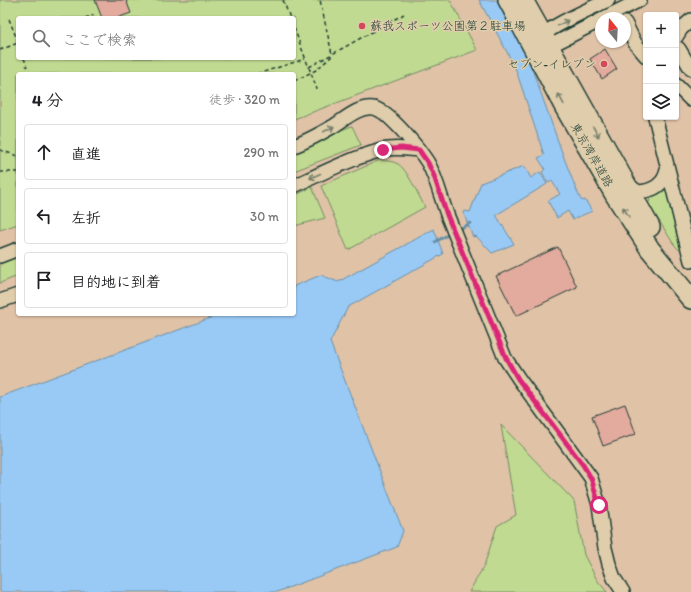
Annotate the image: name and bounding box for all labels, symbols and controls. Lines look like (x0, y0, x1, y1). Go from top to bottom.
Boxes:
north arrow (595, 12, 631, 48)
map controls (643, 12, 679, 120)
button: + (643, 12, 679, 48)
search box (16, 16, 296, 60)
place label: 蘇我スポーツ公園第２駐車場 (370, 19, 526, 33)
one-way arrow (557, 19, 569, 26)
marker: 蘇我スポーツ公園第２駐車場 (357, 21, 367, 31)
icon: search (30, 27, 52, 49)
text: ここで検索 (62, 31, 137, 49)
button: − (643, 48, 679, 84)
place label: セブン-イレブン (507, 57, 596, 71)
marker: セブン-イレブン (599, 59, 609, 69)
button: layers (643, 84, 679, 120)
text: 4 分 (32, 90, 63, 110)
text: 徒歩 · 320 m (209, 92, 280, 107)
one-way arrow (556, 94, 564, 106)
street label: 東京湾岸道路 (568, 120, 616, 190)
one-way arrow (323, 124, 335, 132)
one-way arrow (593, 126, 601, 138)
icon: ahead (33, 141, 55, 163)
route end (374, 141, 392, 159)
text: 直進 (71, 145, 101, 163)
text: 290 m (243, 145, 279, 160)
one-way arrow (309, 173, 321, 181)
icon: left (33, 205, 55, 227)
one-way arrow (621, 206, 629, 218)
text: 左折 (71, 209, 101, 227)
text: 30 m (250, 209, 279, 224)
icon: arrive (33, 269, 55, 291)
text: 目的地に到着 (71, 273, 161, 291)
route start (590, 496, 608, 514)

